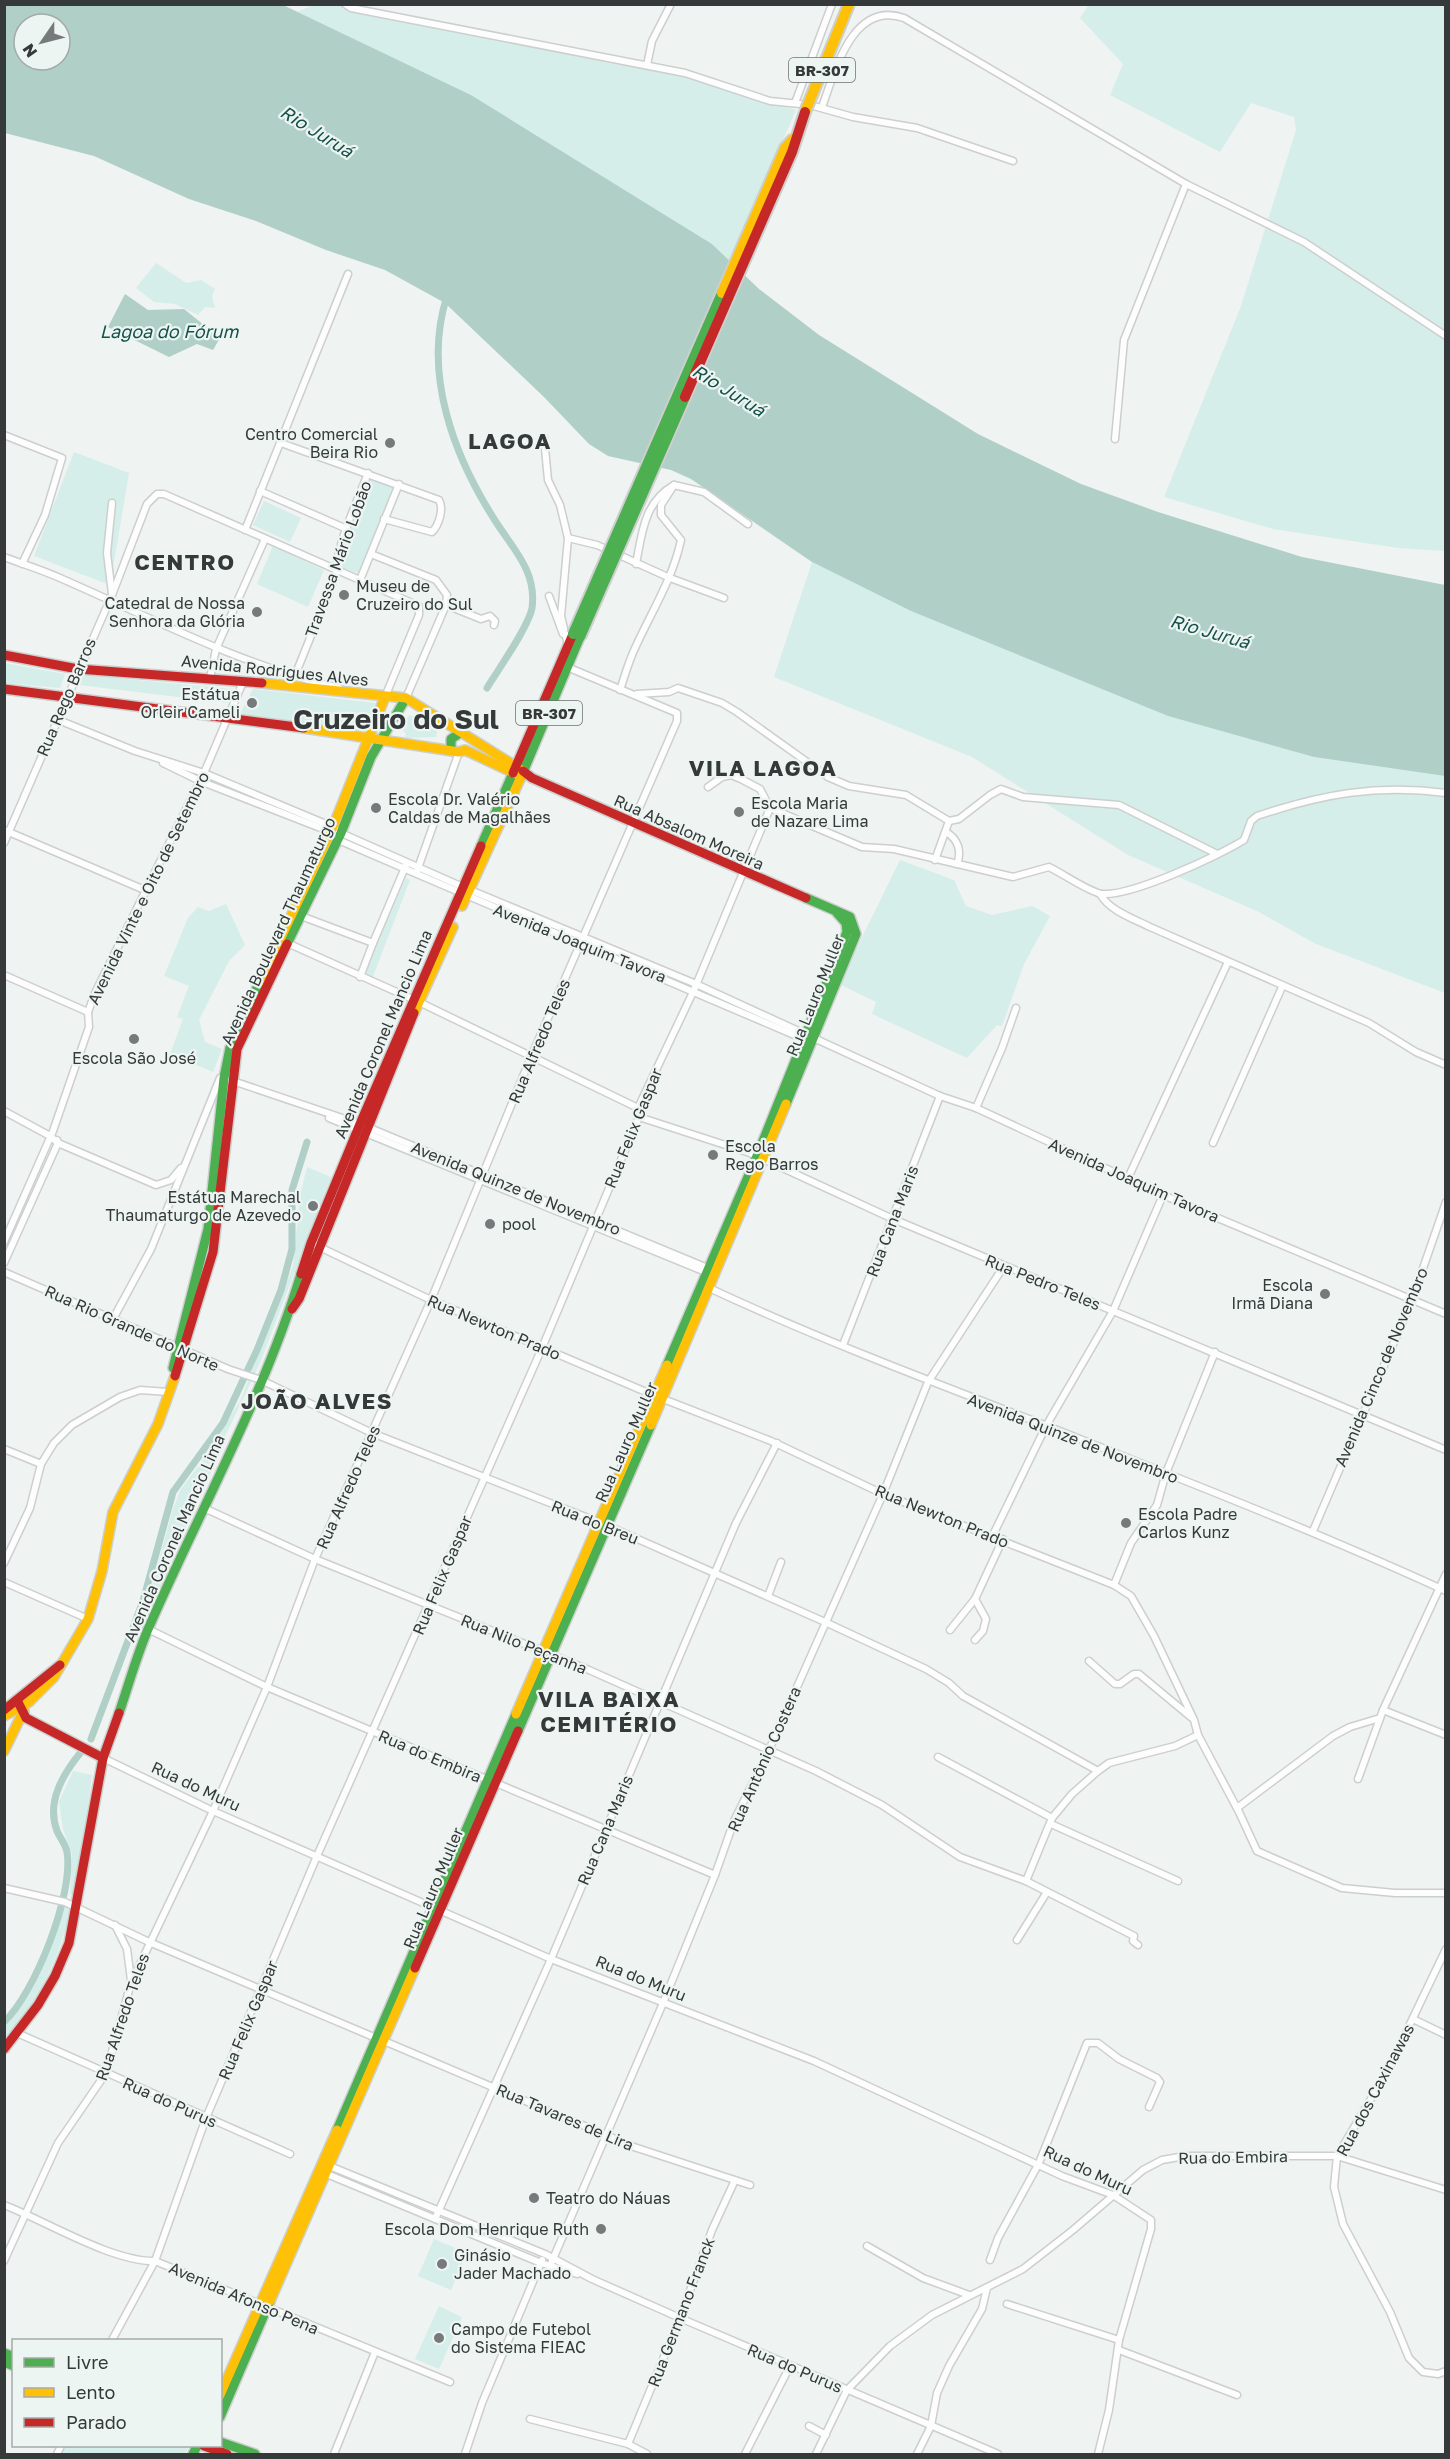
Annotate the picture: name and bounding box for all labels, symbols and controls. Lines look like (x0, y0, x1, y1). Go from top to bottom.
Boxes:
north arrow (12, 12, 72, 72)
text: N (18, 40, 41, 61)
road number: BR-307 (789, 58, 855, 82)
water label: Rio Juruá (277, 100, 359, 163)
water label: Lagoa do Fórum (100, 320, 239, 342)
water label: Rio Juruá (689, 359, 771, 422)
place label: Centro Comercial Beira Rio (245, 424, 378, 462)
district label: LAGOA (468, 427, 552, 454)
marker: Centro Comercial Beira Rio (383, 436, 397, 450)
street label: Travessa Mário Lobão (300, 478, 376, 640)
district label: CENTRO (134, 548, 236, 575)
place label: Museu de Cruzeiro do Sul (356, 576, 473, 614)
marker: Museu de Cruzeiro do Sul (337, 588, 351, 602)
place label: Catedral de Nossa Senhora da Glória (105, 593, 245, 631)
marker: Catedral de Nossa Senhora da Glória (250, 605, 264, 619)
water label: Rio Juruá (1168, 609, 1254, 653)
street label: Rua Rego Barros (32, 635, 100, 759)
street label: Avenida Rodrigues Alves (180, 650, 370, 690)
place label: Estátua Orleir Cameli (140, 684, 240, 722)
marker: Estátua Orleir Cameli (245, 696, 259, 710)
road number: BR-307 (516, 701, 582, 725)
district label: Cruzeiro do Sul (293, 702, 499, 735)
district label: VILA LAGOA (689, 754, 837, 781)
street label: Avenida Vinte e Oito de Setembro (83, 768, 213, 1008)
place label: Escola Dr. Valério Caldas de Magalhães (388, 789, 551, 827)
street label: Rua Absalom Moreira (611, 790, 767, 874)
place label: Escola Maria de Nazare Lima (751, 793, 869, 831)
marker: Escola Dr. Valério Caldas de Magalhães (369, 801, 383, 815)
marker: Escola Maria de Nazare Lima (732, 805, 746, 819)
street label: Avenida Boulevard Thaumaturgo (216, 814, 340, 1048)
street label: Avenida Joaquim Tavora (491, 899, 669, 987)
street label: Avenida Coronel Mancio Lima (330, 927, 436, 1141)
street label: Rua Lauro Muller (781, 931, 849, 1059)
street label: Rua Alfredo Teles (504, 976, 574, 1106)
marker: Escola São José (127, 1032, 141, 1046)
place label: Escola São José (72, 1048, 196, 1068)
street label: Rua Felix Gaspar (600, 1065, 666, 1191)
street label: Avenida Joaquim Tavora (1046, 1133, 1222, 1227)
place label: Escola Rego Barros (725, 1136, 819, 1174)
street label: Avenida Quinze de Novembro (408, 1137, 624, 1239)
marker: Escola Rego Barros (706, 1148, 720, 1162)
street label: Rua Cana Maris (862, 1162, 922, 1280)
place label: Estátua Marechal Thaumaturgo de Azevedo (105, 1187, 301, 1225)
marker: Estátua Marechal Thaumaturgo de Azevedo (306, 1199, 320, 1213)
place label: pool (502, 1214, 536, 1234)
marker: pool (483, 1217, 497, 1231)
street label: Rua Pedro Teles (982, 1250, 1104, 1314)
street label: Avenida Cinco de Novembro (1330, 1265, 1432, 1469)
place label: Escola Irmã Diana (1231, 1275, 1313, 1313)
street label: Rua Rio Grande do Norte (42, 1280, 222, 1376)
marker: Escola Irmã Diana (1318, 1287, 1332, 1301)
street label: Rua Newton Prado (424, 1290, 564, 1364)
street label: Rua Lauro Muller (590, 1379, 662, 1505)
district label: JOÃO ALVES (241, 1387, 393, 1414)
street label: Avenida Quinze de Novembro (965, 1389, 1181, 1487)
street label: Rua Alfredo Teles (312, 1422, 384, 1552)
street label: Avenida Coronel Mancio Lima (119, 1431, 229, 1645)
street label: Rua Newton Prado (872, 1480, 1012, 1552)
street label: Rua do Breu (548, 1495, 642, 1549)
place label: Escola Padre Carlos Kunz (1138, 1504, 1237, 1542)
street label: Rua Felix Gaspar (408, 1512, 476, 1638)
marker: Escola Padre Carlos Kunz (1119, 1516, 1133, 1530)
street label: Rua Nilo Peçanha (458, 1610, 590, 1678)
street label: Rua Antônio Costera (723, 1683, 805, 1835)
district label: VILA BAIXA CEMITÉRIO (538, 1685, 680, 1737)
street label: Rua do Embira (376, 1725, 484, 1787)
street label: Rua do Muru (148, 1757, 244, 1815)
street label: Rua Cana Maris (573, 1772, 637, 1888)
street label: Rua Lauro Muller (398, 1824, 468, 1952)
street label: Rua Alfredo Teles (91, 1951, 153, 2083)
street label: Rua do Muru (593, 1951, 689, 2005)
street label: Rua Felix Gaspar (214, 1957, 282, 2083)
street label: Rua dos Caxinawas (1332, 2020, 1418, 2160)
street label: Rua do Purus (120, 2072, 220, 2132)
street label: Rua Tavares de Lira (493, 2079, 637, 2155)
street label: Rua do Muru (1040, 2141, 1136, 2199)
street label: Rua do Embira (1178, 2146, 1288, 2168)
place label: Teatro do Náuas (546, 2188, 671, 2208)
marker: Teatro do Náuas (527, 2191, 541, 2205)
place label: Escola Dom Henrique Ruth (384, 2219, 589, 2239)
marker: Escola Dom Henrique Ruth (594, 2222, 608, 2236)
street label: Rua Germano Franck (643, 2234, 719, 2390)
place label: Ginásio Jader Machado (454, 2245, 571, 2283)
street label: Avenida Afonso Pena (166, 2257, 322, 2339)
marker: Ginásio Jader Machado (435, 2257, 449, 2271)
place label: Campo de Futebol do Sistema FIEAC (451, 2319, 591, 2357)
marker: Campo de Futebol do Sistema FIEAC (432, 2331, 446, 2345)
legend (12, 2339, 222, 2447)
street label: Rua do Purus (744, 2339, 846, 2397)
text: Livre (66, 2351, 108, 2373)
text: Lento (66, 2381, 115, 2403)
text: Parado (66, 2411, 127, 2433)

